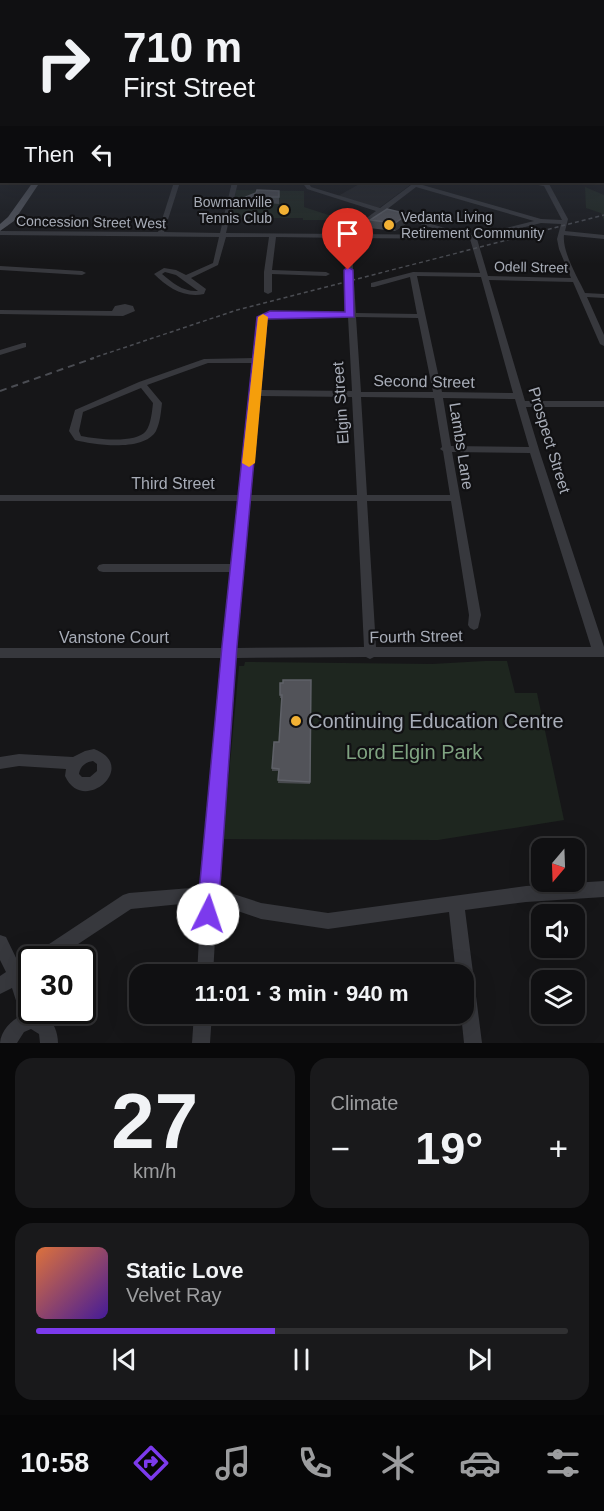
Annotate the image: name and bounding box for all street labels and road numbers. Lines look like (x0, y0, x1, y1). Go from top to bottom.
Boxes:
street label: Concession Street West (16, 213, 166, 231)
street label: Odell Street (494, 258, 568, 276)
street label: Elgin Street (329, 361, 352, 445)
street label: Second Street (373, 372, 475, 391)
street label: Prospect Street (525, 385, 574, 496)
street label: Lambs Lane (446, 401, 477, 491)
street label: Third Street (131, 475, 215, 492)
street label: Fourth Street (369, 627, 463, 646)
street label: Vanstone Court (59, 629, 170, 646)

